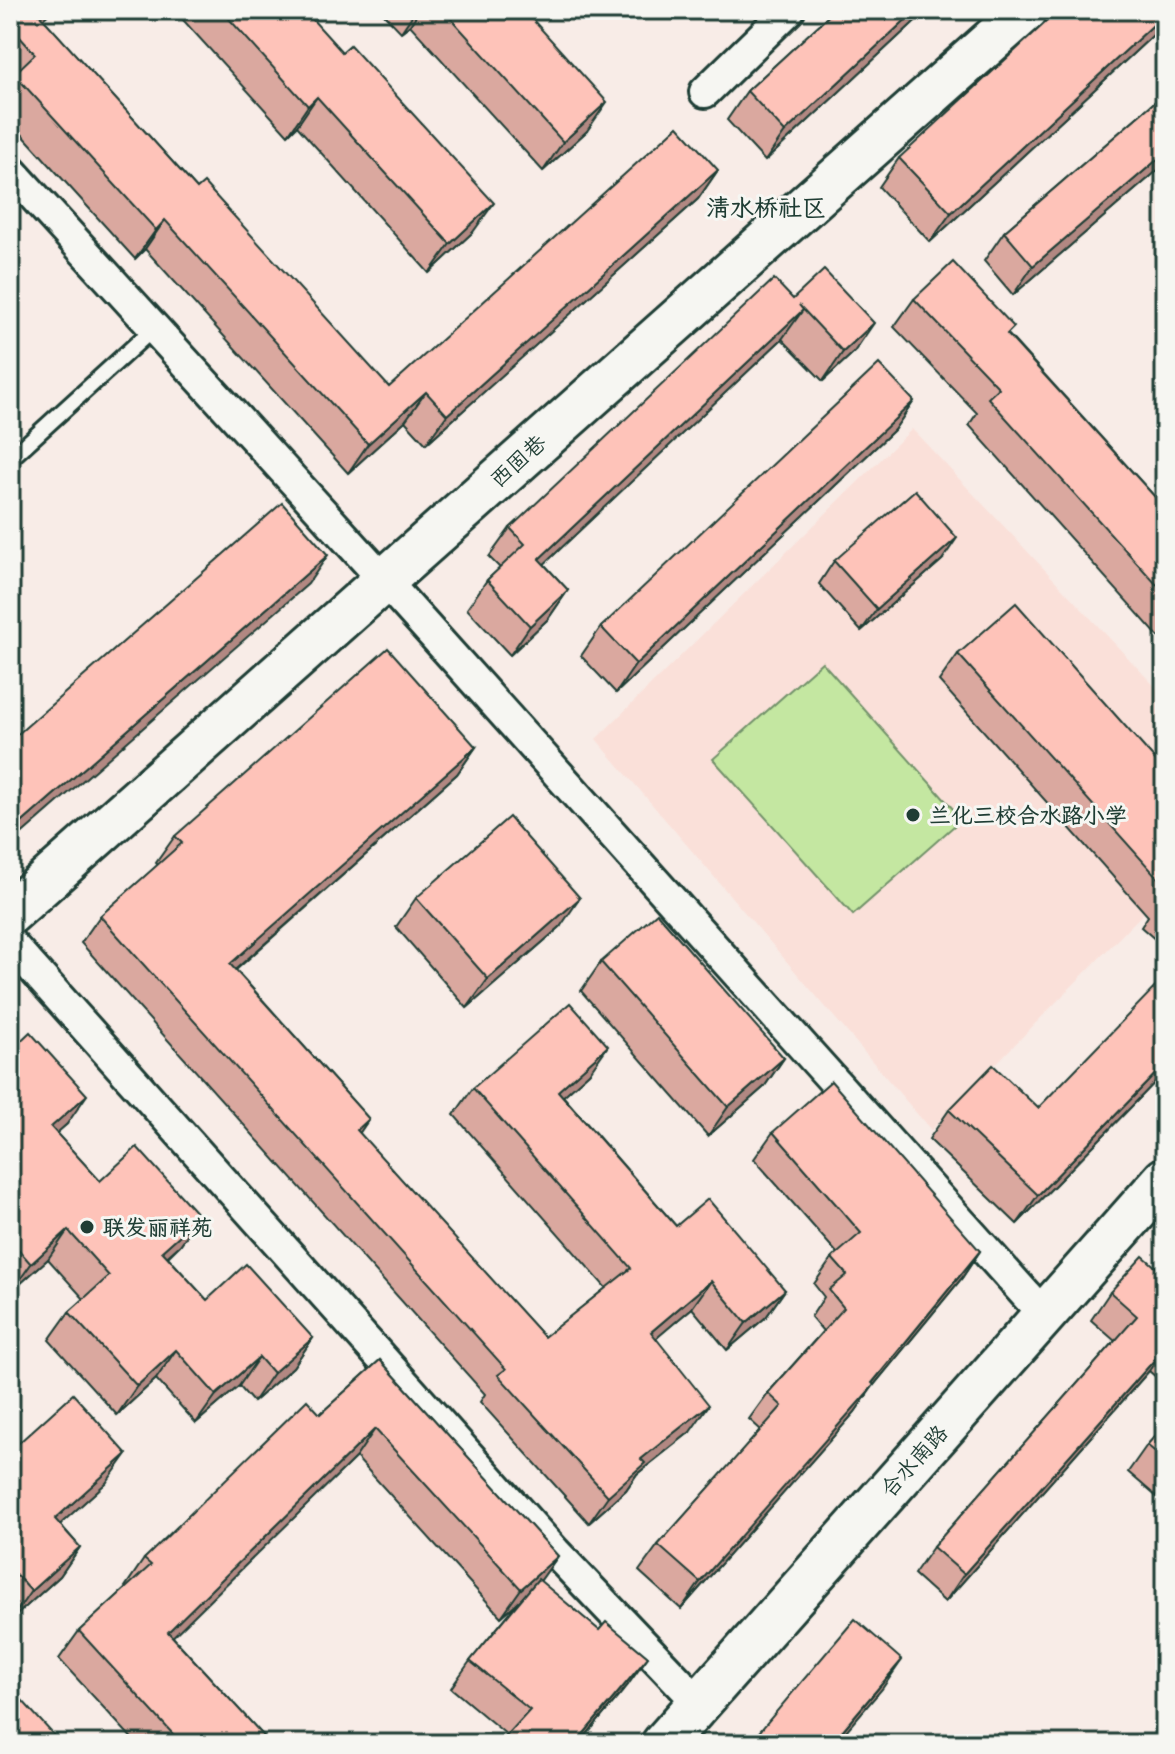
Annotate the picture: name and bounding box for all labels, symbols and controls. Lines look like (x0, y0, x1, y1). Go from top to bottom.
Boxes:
district label: 清水桥社区 (706, 192, 826, 224)
street label: 西固巷 (484, 428, 552, 494)
place label: 兰化三校合水路小学 (929, 801, 1127, 830)
marker: 兰化三校合水路小学 (904, 806, 922, 824)
place label: 联发丽祥苑 (103, 1213, 213, 1242)
marker: 联发丽祥苑 (78, 1218, 96, 1236)
street label: 合水南路 (874, 1419, 954, 1503)

